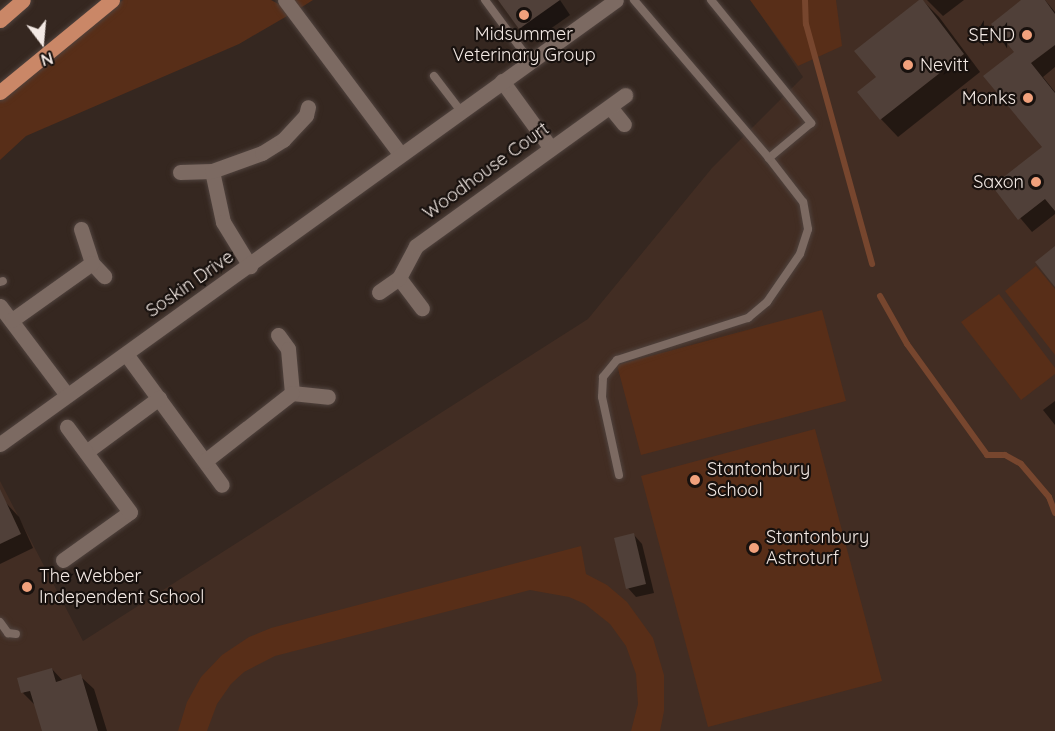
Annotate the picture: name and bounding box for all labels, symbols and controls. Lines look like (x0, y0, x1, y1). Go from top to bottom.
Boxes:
marker: Midsummer Veterinary Group (517, 8, 531, 22)
north arrow (12, 12, 72, 72)
place label: Midsummer Veterinary Group (452, 24, 596, 66)
place label: SEND (969, 24, 1015, 46)
marker: SEND (1020, 28, 1034, 42)
text: N (39, 48, 55, 71)
place label: Nevitt (920, 54, 969, 76)
marker: Nevitt (901, 58, 915, 72)
place label: Monks (962, 87, 1016, 109)
marker: Monks (1021, 91, 1035, 105)
street label: Woodhouse Court (419, 118, 553, 224)
place label: Saxon (973, 171, 1024, 193)
marker: Saxon (1029, 175, 1043, 189)
street label: Soskin Drive (142, 246, 238, 322)
place label: Stantonbury School (707, 459, 810, 502)
marker: Stantonbury School (688, 473, 702, 487)
place label: Stantonbury Astroturf (766, 527, 869, 570)
marker: Stantonbury Astroturf (747, 541, 761, 555)
place label: The Webber Independent School (39, 566, 205, 608)
marker: The Webber Independent School (20, 580, 34, 594)

